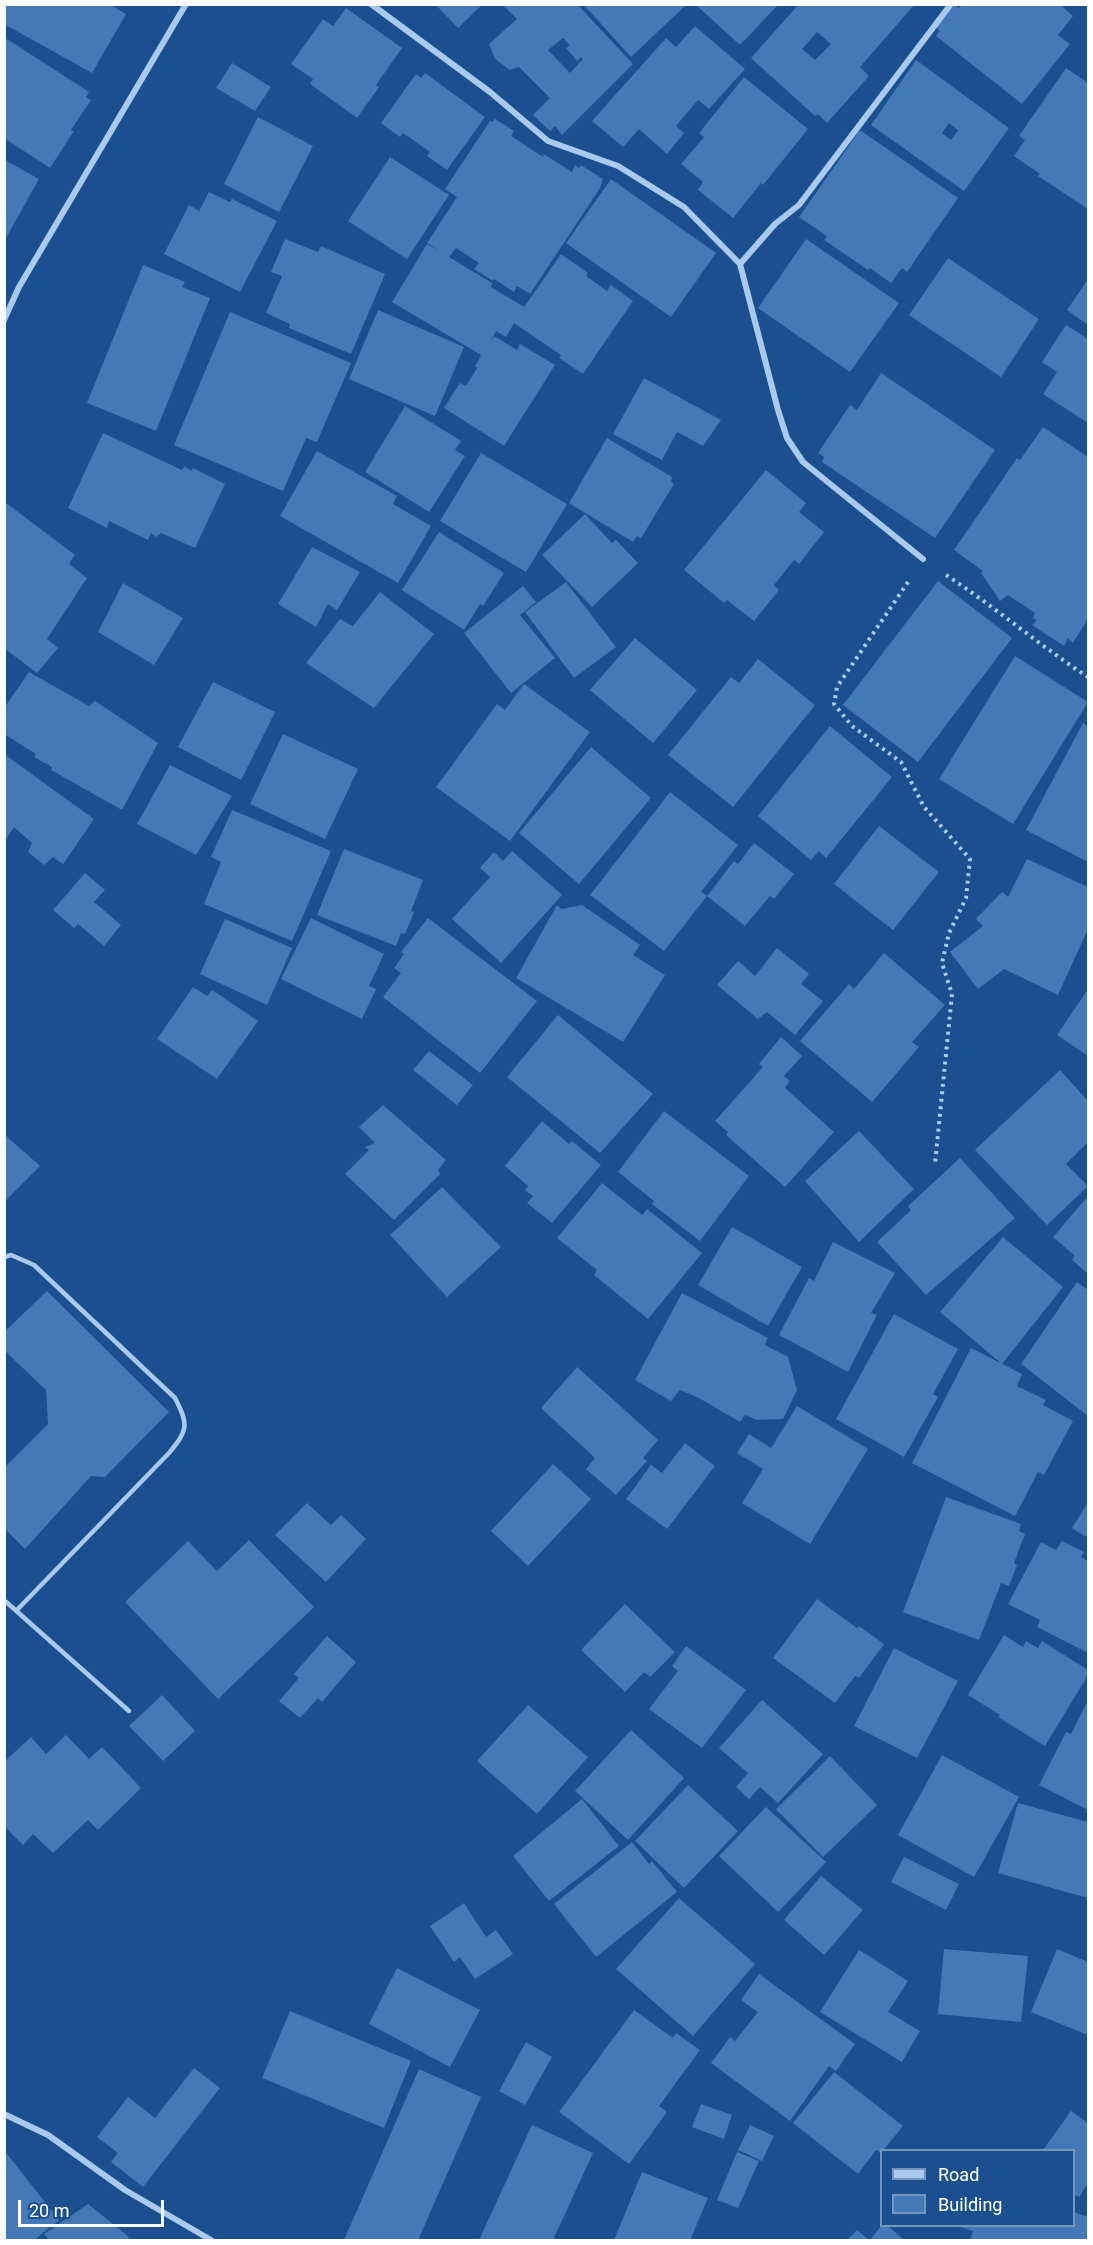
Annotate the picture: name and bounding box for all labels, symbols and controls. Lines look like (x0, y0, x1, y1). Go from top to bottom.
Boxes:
legend (880, 2149, 1075, 2227)
text: Road (938, 2164, 979, 2185)
scale bar (21, 2188, 166, 2226)
text: Building (938, 2194, 1002, 2215)
text: 20 m (29, 2200, 69, 2221)

